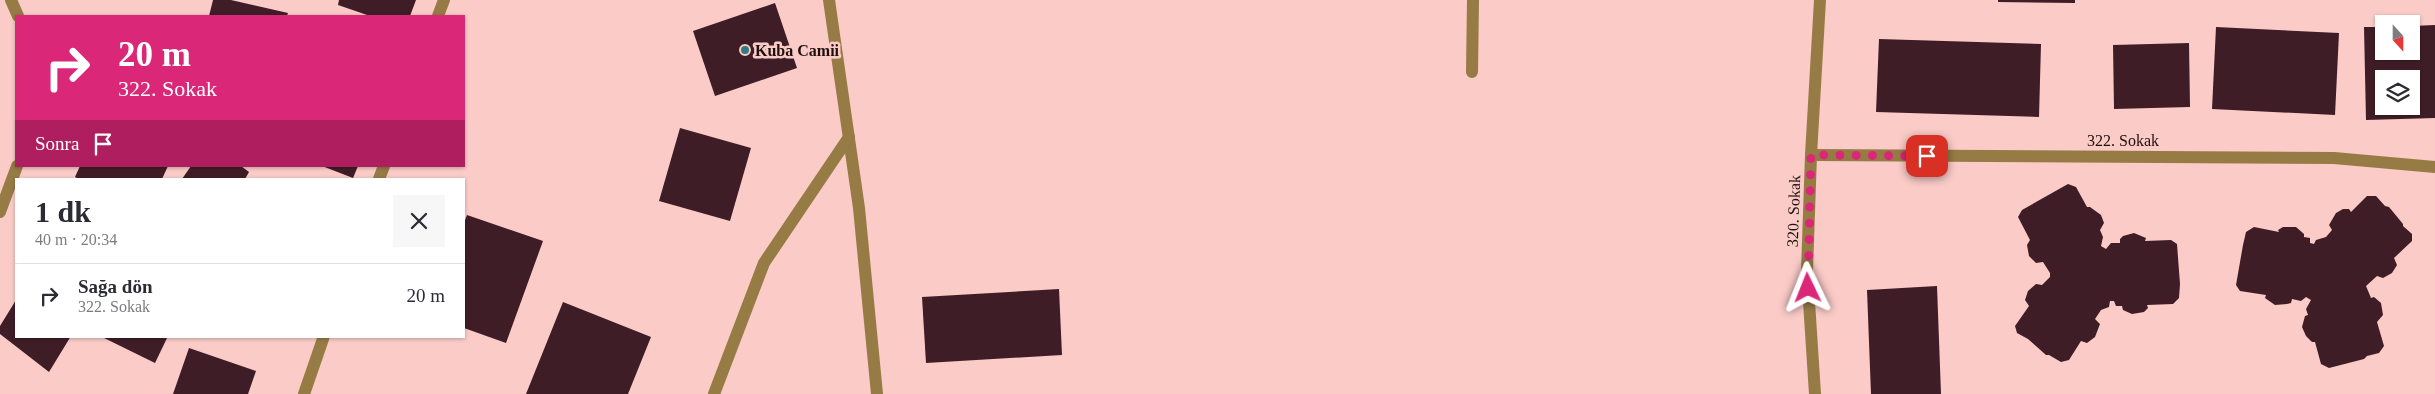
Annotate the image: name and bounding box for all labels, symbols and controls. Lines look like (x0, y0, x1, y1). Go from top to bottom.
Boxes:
north arrow (2375, 15, 2420, 60)
map controls (2375, 15, 2420, 115)
icon: right (35, 35, 100, 100)
text: 20 m (118, 35, 191, 74)
place label: Kuba Camii (755, 42, 840, 59)
marker: Kuba Camii (739, 44, 751, 56)
button: layers (2375, 70, 2420, 115)
text: 322. Sokak (118, 76, 217, 101)
icon: arrive (89, 130, 117, 158)
street label: 322. Sokak (2087, 132, 2159, 149)
text: Sonra (35, 133, 79, 154)
pin (1906, 135, 1948, 177)
icon: arrive (1913, 142, 1941, 170)
street label: 320. Sokak (1784, 175, 1803, 247)
text: 1 dk (35, 195, 91, 228)
button: close (393, 195, 445, 247)
text: 40 m · 20:34 (35, 231, 117, 248)
position arrow (1781, 261, 1833, 313)
text: Sağa dön (78, 276, 152, 297)
icon: right (35, 282, 63, 310)
text: 20 m (406, 285, 445, 306)
text: 322. Sokak (78, 298, 150, 315)

